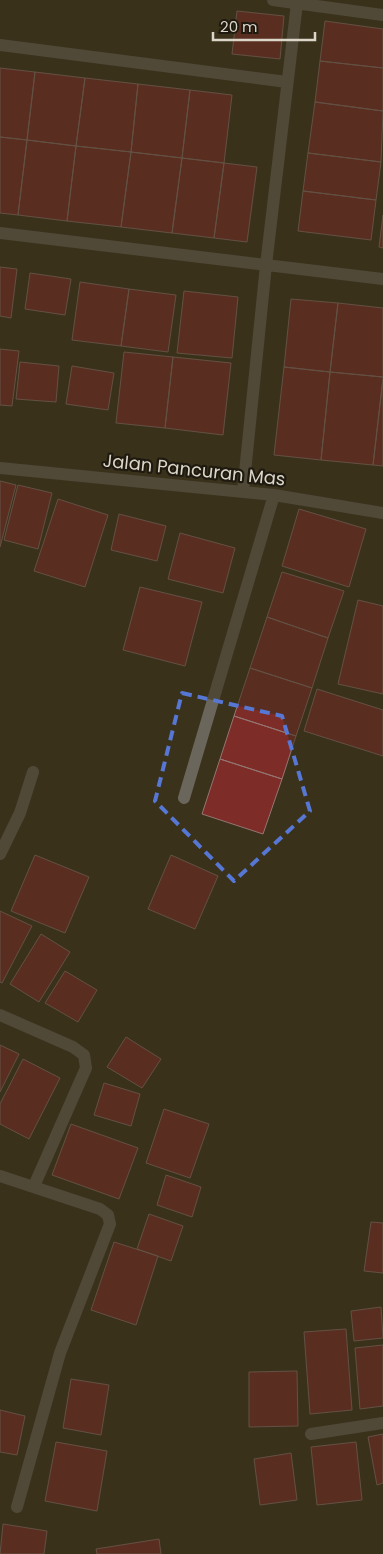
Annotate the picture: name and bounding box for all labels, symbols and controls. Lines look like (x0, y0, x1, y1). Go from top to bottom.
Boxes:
scale bar (213, 10, 316, 42)
text: 20 m (220, 16, 258, 37)
street label: Jalan Pancuran Mas (102, 447, 287, 492)

